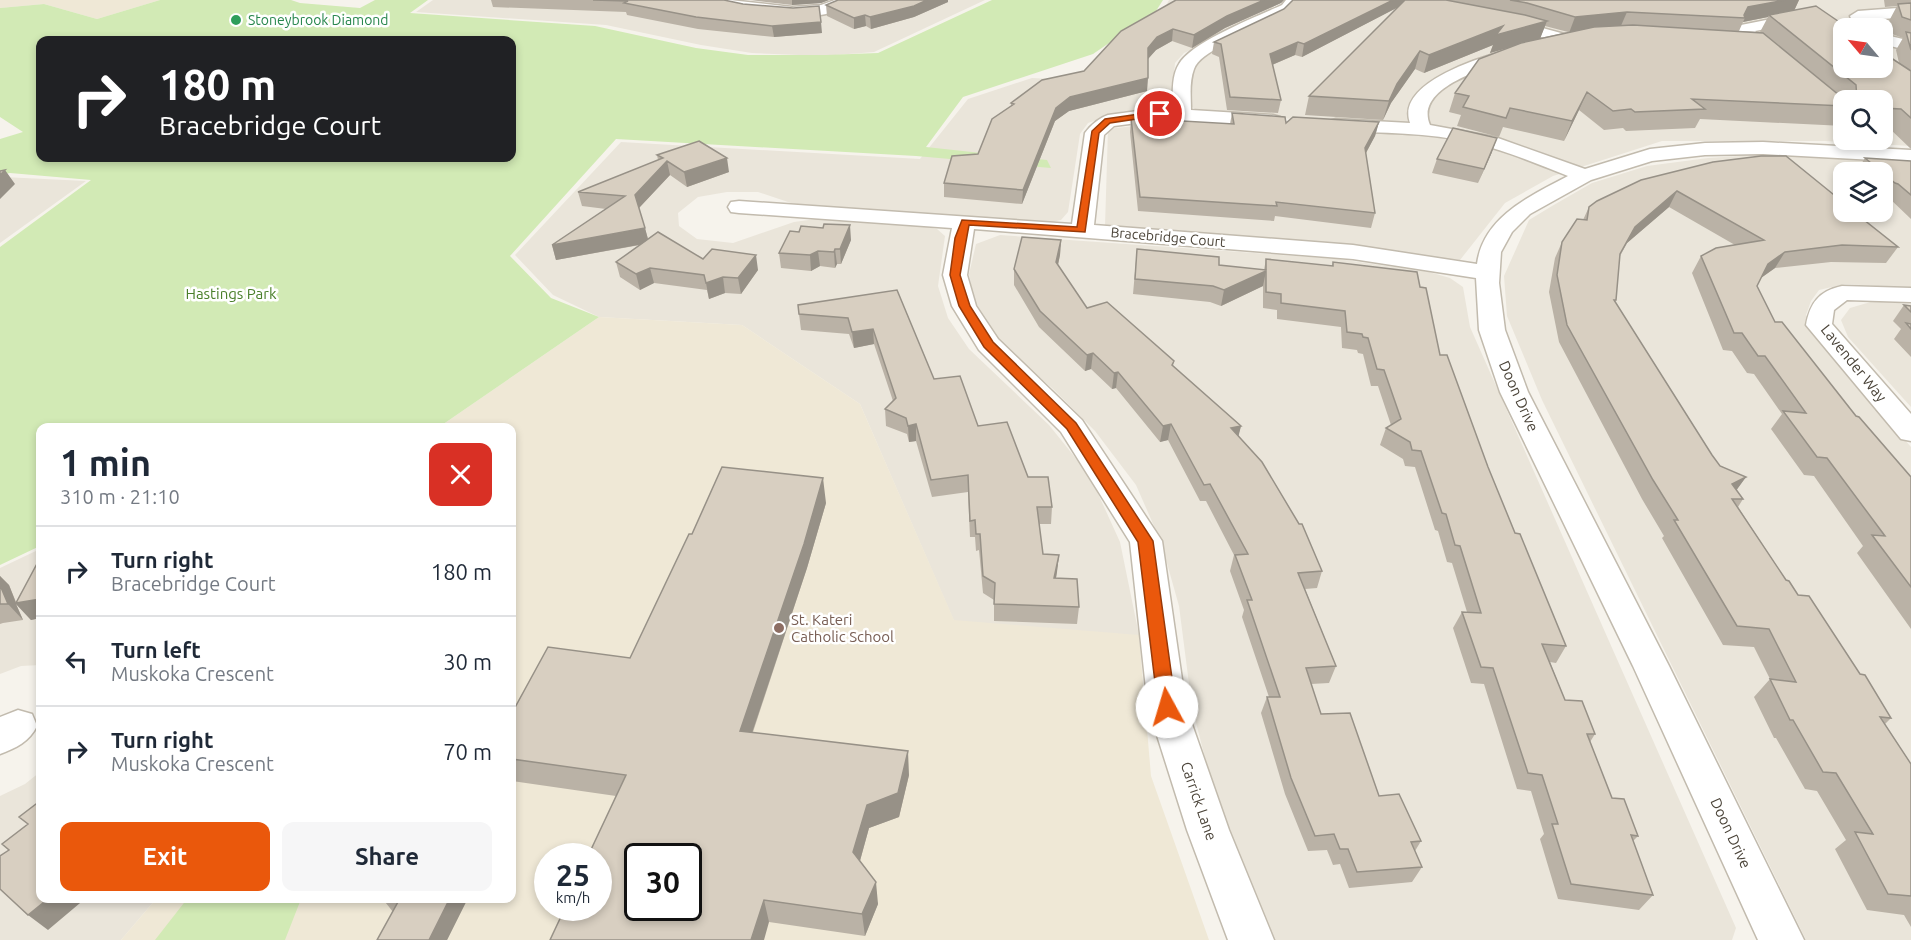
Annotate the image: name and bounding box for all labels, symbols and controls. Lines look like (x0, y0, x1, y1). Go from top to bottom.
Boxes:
place label: Stoneybrook Diamond (248, 12, 389, 28)
marker: Stoneybrook Diamond (229, 13, 243, 27)
north arrow (1833, 18, 1893, 78)
map controls (1833, 18, 1893, 222)
icon: right (60, 60, 138, 138)
text: 180 m (159, 61, 276, 108)
pin (1134, 88, 1185, 139)
button: search (1833, 90, 1893, 150)
icon: arrive (1143, 97, 1176, 130)
text: Bracebridge Court (159, 110, 381, 140)
button: layers (1833, 162, 1893, 222)
street label: Bracebridge Court (1110, 224, 1227, 250)
park label: Hastings Park (185, 285, 277, 302)
street label: Lavender Way (1818, 321, 1890, 405)
street label: Doon Drive (1496, 358, 1542, 434)
text: 1 min (60, 442, 151, 483)
button: close (429, 443, 492, 506)
text: 310 m · 21:10 (60, 485, 180, 508)
text: Turn right (111, 547, 213, 572)
icon: right (60, 555, 93, 588)
text: 180 m (431, 559, 492, 584)
text: Bracebridge Court (111, 572, 276, 595)
place label: St. Kateri Catholic School (791, 611, 894, 645)
marker: St. Kateri Catholic School (772, 621, 786, 635)
text: Turn left (111, 637, 201, 662)
icon: left (60, 645, 93, 678)
text: 30 m (443, 649, 492, 674)
text: Muskoka Crescent (111, 662, 274, 685)
position arrow (1135, 675, 1199, 739)
text: Turn right (111, 727, 213, 752)
icon: right (60, 735, 93, 768)
text: 70 m (443, 739, 492, 764)
text: Muskoka Crescent (111, 752, 274, 775)
street label: Carrick Lane (1178, 759, 1220, 843)
street label: Doon Drive (1707, 795, 1755, 871)
button: Exit (60, 822, 270, 891)
button: Share (282, 822, 492, 891)
speed limit sign: 30 (624, 843, 702, 921)
text: 25 (556, 858, 590, 892)
text: km/h (556, 889, 590, 906)

